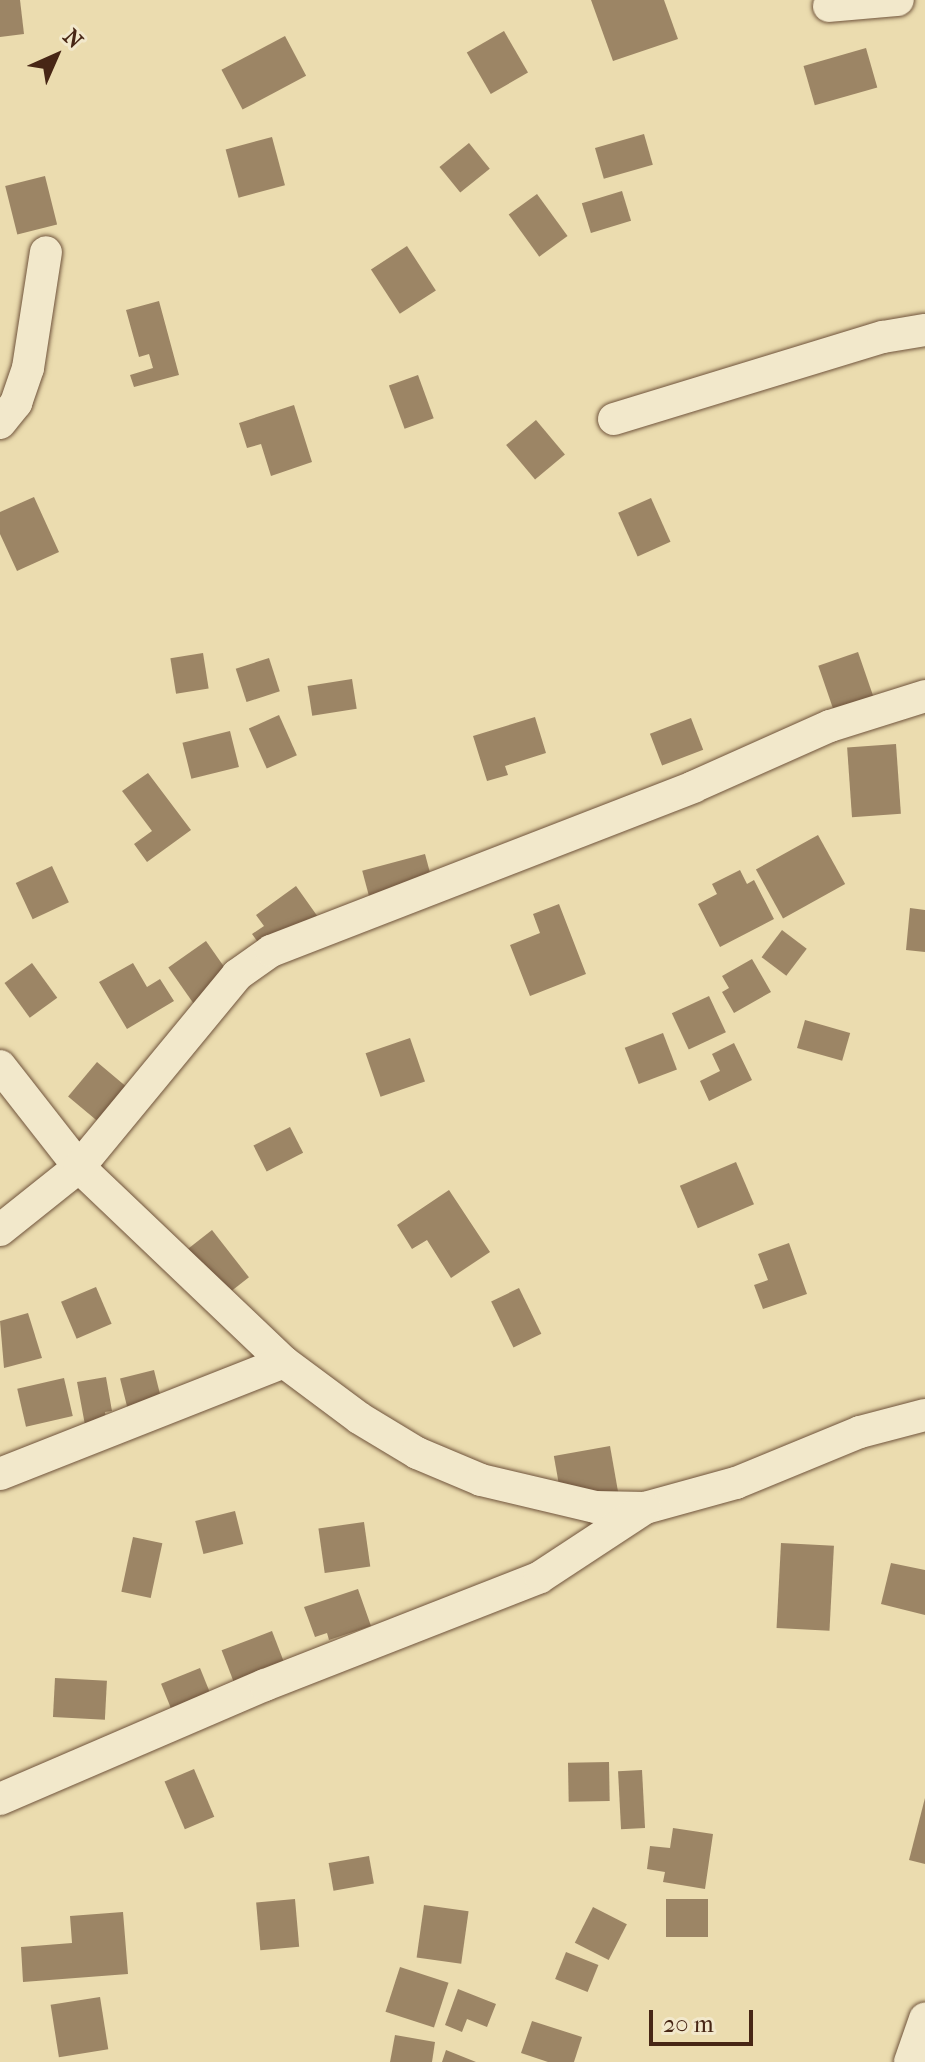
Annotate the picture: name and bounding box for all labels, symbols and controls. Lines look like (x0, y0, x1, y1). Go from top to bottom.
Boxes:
north arrow (16, 16, 96, 96)
text: N (58, 24, 88, 54)
scale bar (653, 1994, 757, 2044)
text: 20 m (663, 2010, 714, 2038)

